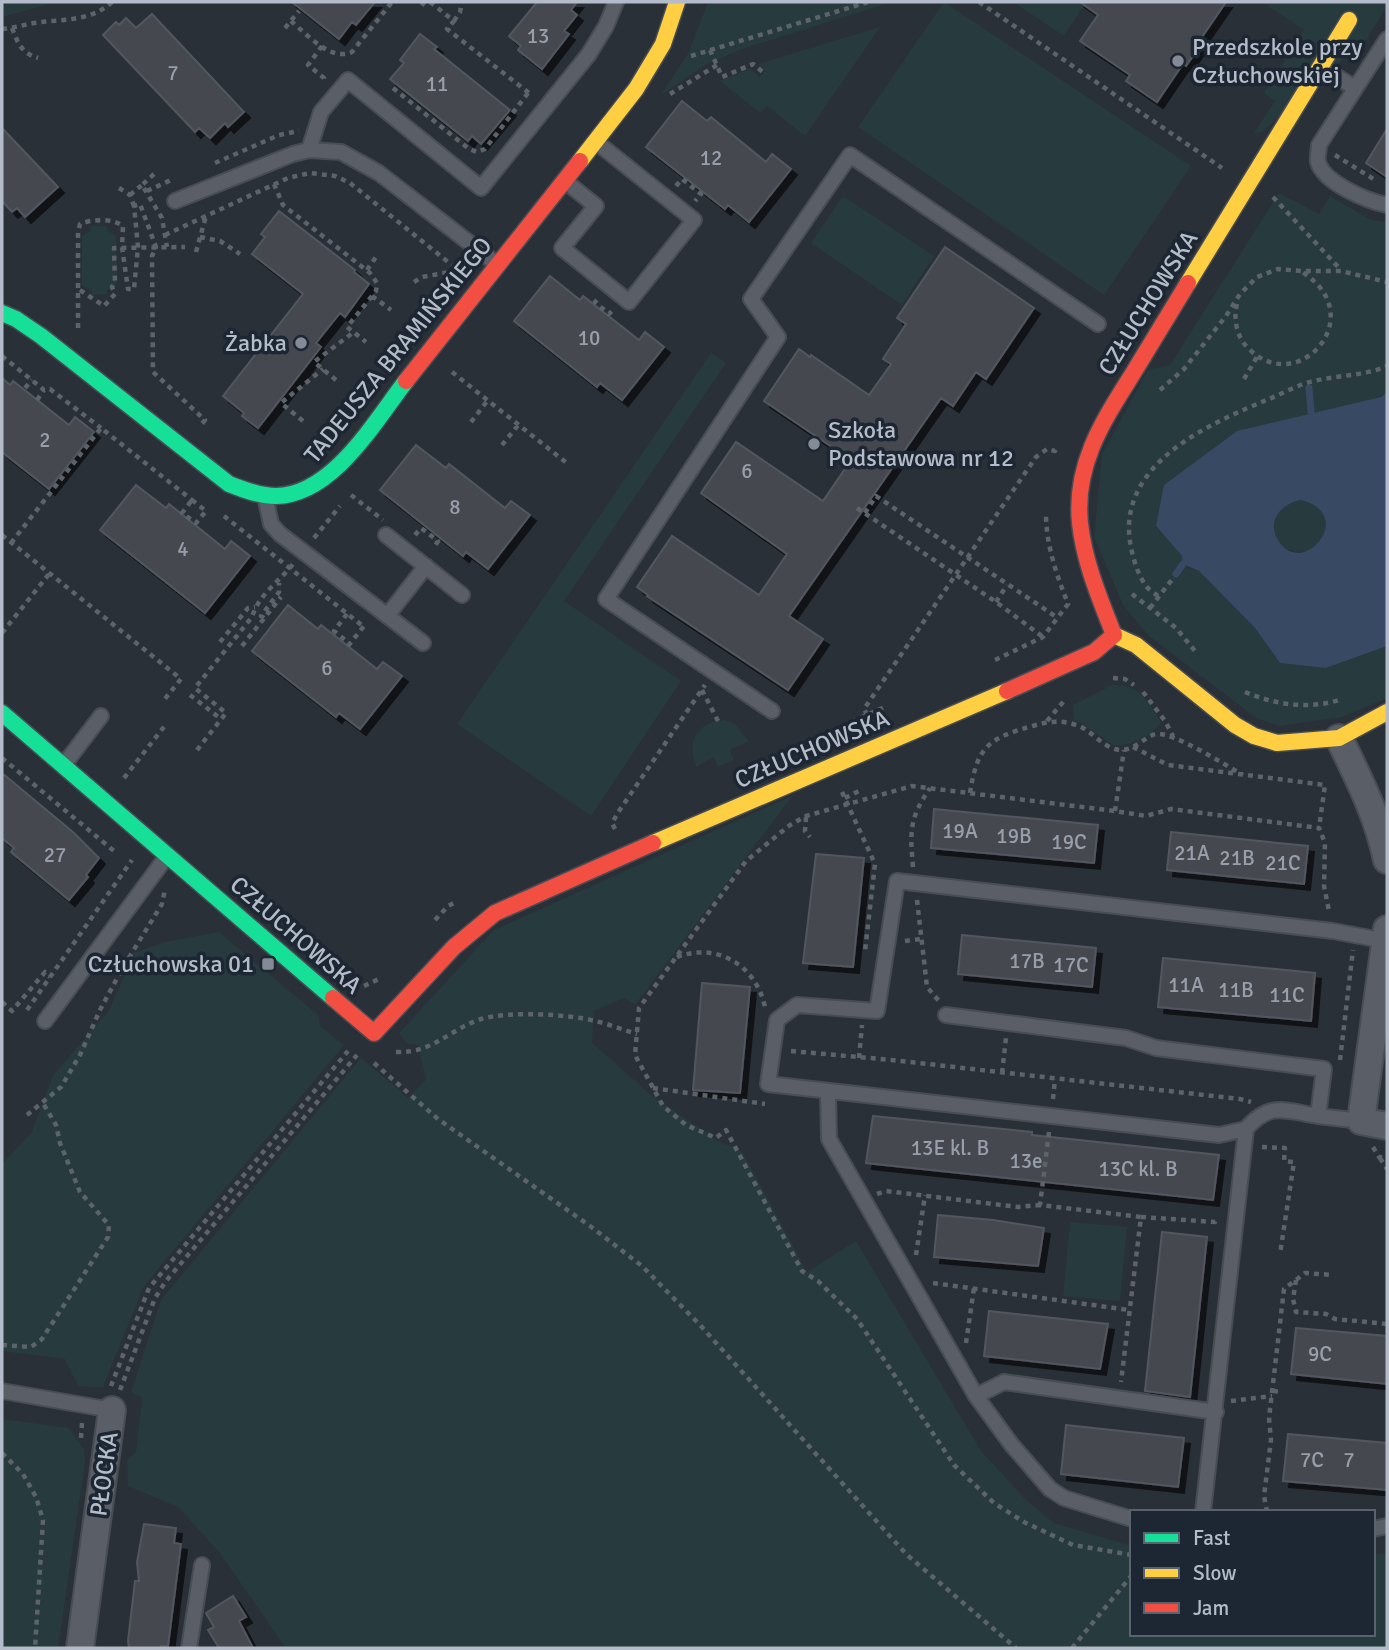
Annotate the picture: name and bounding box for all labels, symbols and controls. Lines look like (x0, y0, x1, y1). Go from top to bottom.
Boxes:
house number: 13 (527, 23, 549, 49)
place label: Przedszkole przy Człuchowskiej (1192, 32, 1362, 90)
marker: Przedszkole przy Człuchowskiej (1170, 53, 1186, 69)
house number: 7 (167, 60, 179, 86)
house number: 11 (426, 71, 448, 97)
house number: 12 (700, 145, 722, 171)
street label: CZŁUCHOWSKA (1092, 225, 1205, 381)
street label: TADEUSZA BRAMIŃSKIEGO (298, 231, 498, 469)
house number: 10 (578, 325, 600, 351)
place label: Żabka (225, 328, 287, 358)
marker: Żabka (293, 335, 309, 351)
place label: Szkoła Podstawowa nr 12 (828, 415, 1014, 473)
house number: 2 (39, 427, 51, 453)
marker: Szkoła Podstawowa nr 12 (806, 436, 822, 452)
house number: 6 (741, 458, 753, 484)
house number: 8 (449, 494, 461, 520)
house number: 4 (177, 536, 189, 562)
house number: 6 (321, 655, 333, 681)
street label: CZŁUCHOWSKA (730, 703, 894, 795)
house number: 19A (942, 818, 978, 844)
house number: 19B (996, 823, 1032, 849)
house number: 19C (1051, 829, 1087, 855)
house number: 21A (1174, 840, 1210, 866)
house number: 27 (44, 842, 66, 868)
house number: 21B (1219, 845, 1255, 871)
house number: 21C (1265, 850, 1301, 876)
street label: CZŁUCHOWSKA (224, 870, 368, 1001)
house number: 17B (1009, 948, 1045, 974)
place label: Człuchowska 01 (88, 949, 254, 979)
house number: 17C (1053, 952, 1089, 978)
marker: Człuchowska 01 (260, 956, 276, 972)
house number: 11A (1168, 972, 1204, 998)
house number: 11B (1218, 977, 1254, 1003)
house number: 11C (1269, 982, 1305, 1008)
house number: 13E kl. B (911, 1135, 989, 1161)
house number: 13e (1009, 1148, 1043, 1174)
house number: 13C kl. B (1098, 1156, 1178, 1182)
house number: 9C (1308, 1341, 1332, 1367)
street label: PŁOCKA (83, 1430, 125, 1518)
house number: 7C (1300, 1447, 1324, 1473)
house number: 7 (1343, 1447, 1355, 1473)
legend (1130, 1510, 1375, 1636)
text: Fast (1193, 1525, 1230, 1551)
text: Slow (1193, 1560, 1237, 1586)
text: Jam (1193, 1595, 1229, 1621)

